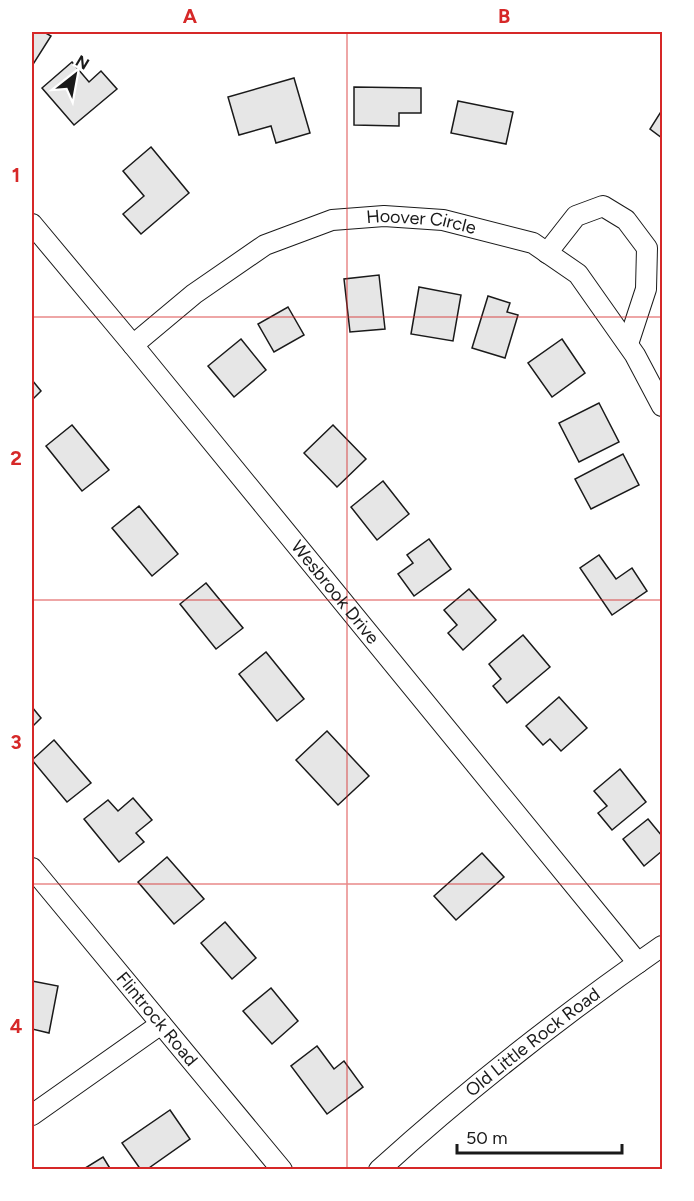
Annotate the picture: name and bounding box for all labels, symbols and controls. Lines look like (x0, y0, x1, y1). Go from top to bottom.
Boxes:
text: A (183, 4, 198, 28)
text: B (498, 4, 510, 28)
north arrow (45, 45, 105, 105)
text: N (72, 51, 93, 74)
text: 1 (12, 163, 20, 187)
street label: Hoover Circle (365, 205, 479, 239)
text: 2 (10, 446, 22, 470)
street label: Wesbrook Drive (286, 536, 384, 649)
text: 3 (10, 730, 22, 754)
street label: Flintrock Road (112, 967, 202, 1071)
street label: Old Little Rock Road (461, 983, 604, 1101)
text: 4 (10, 1014, 23, 1038)
scale bar (457, 1117, 622, 1155)
text: 50 m (466, 1127, 508, 1149)

